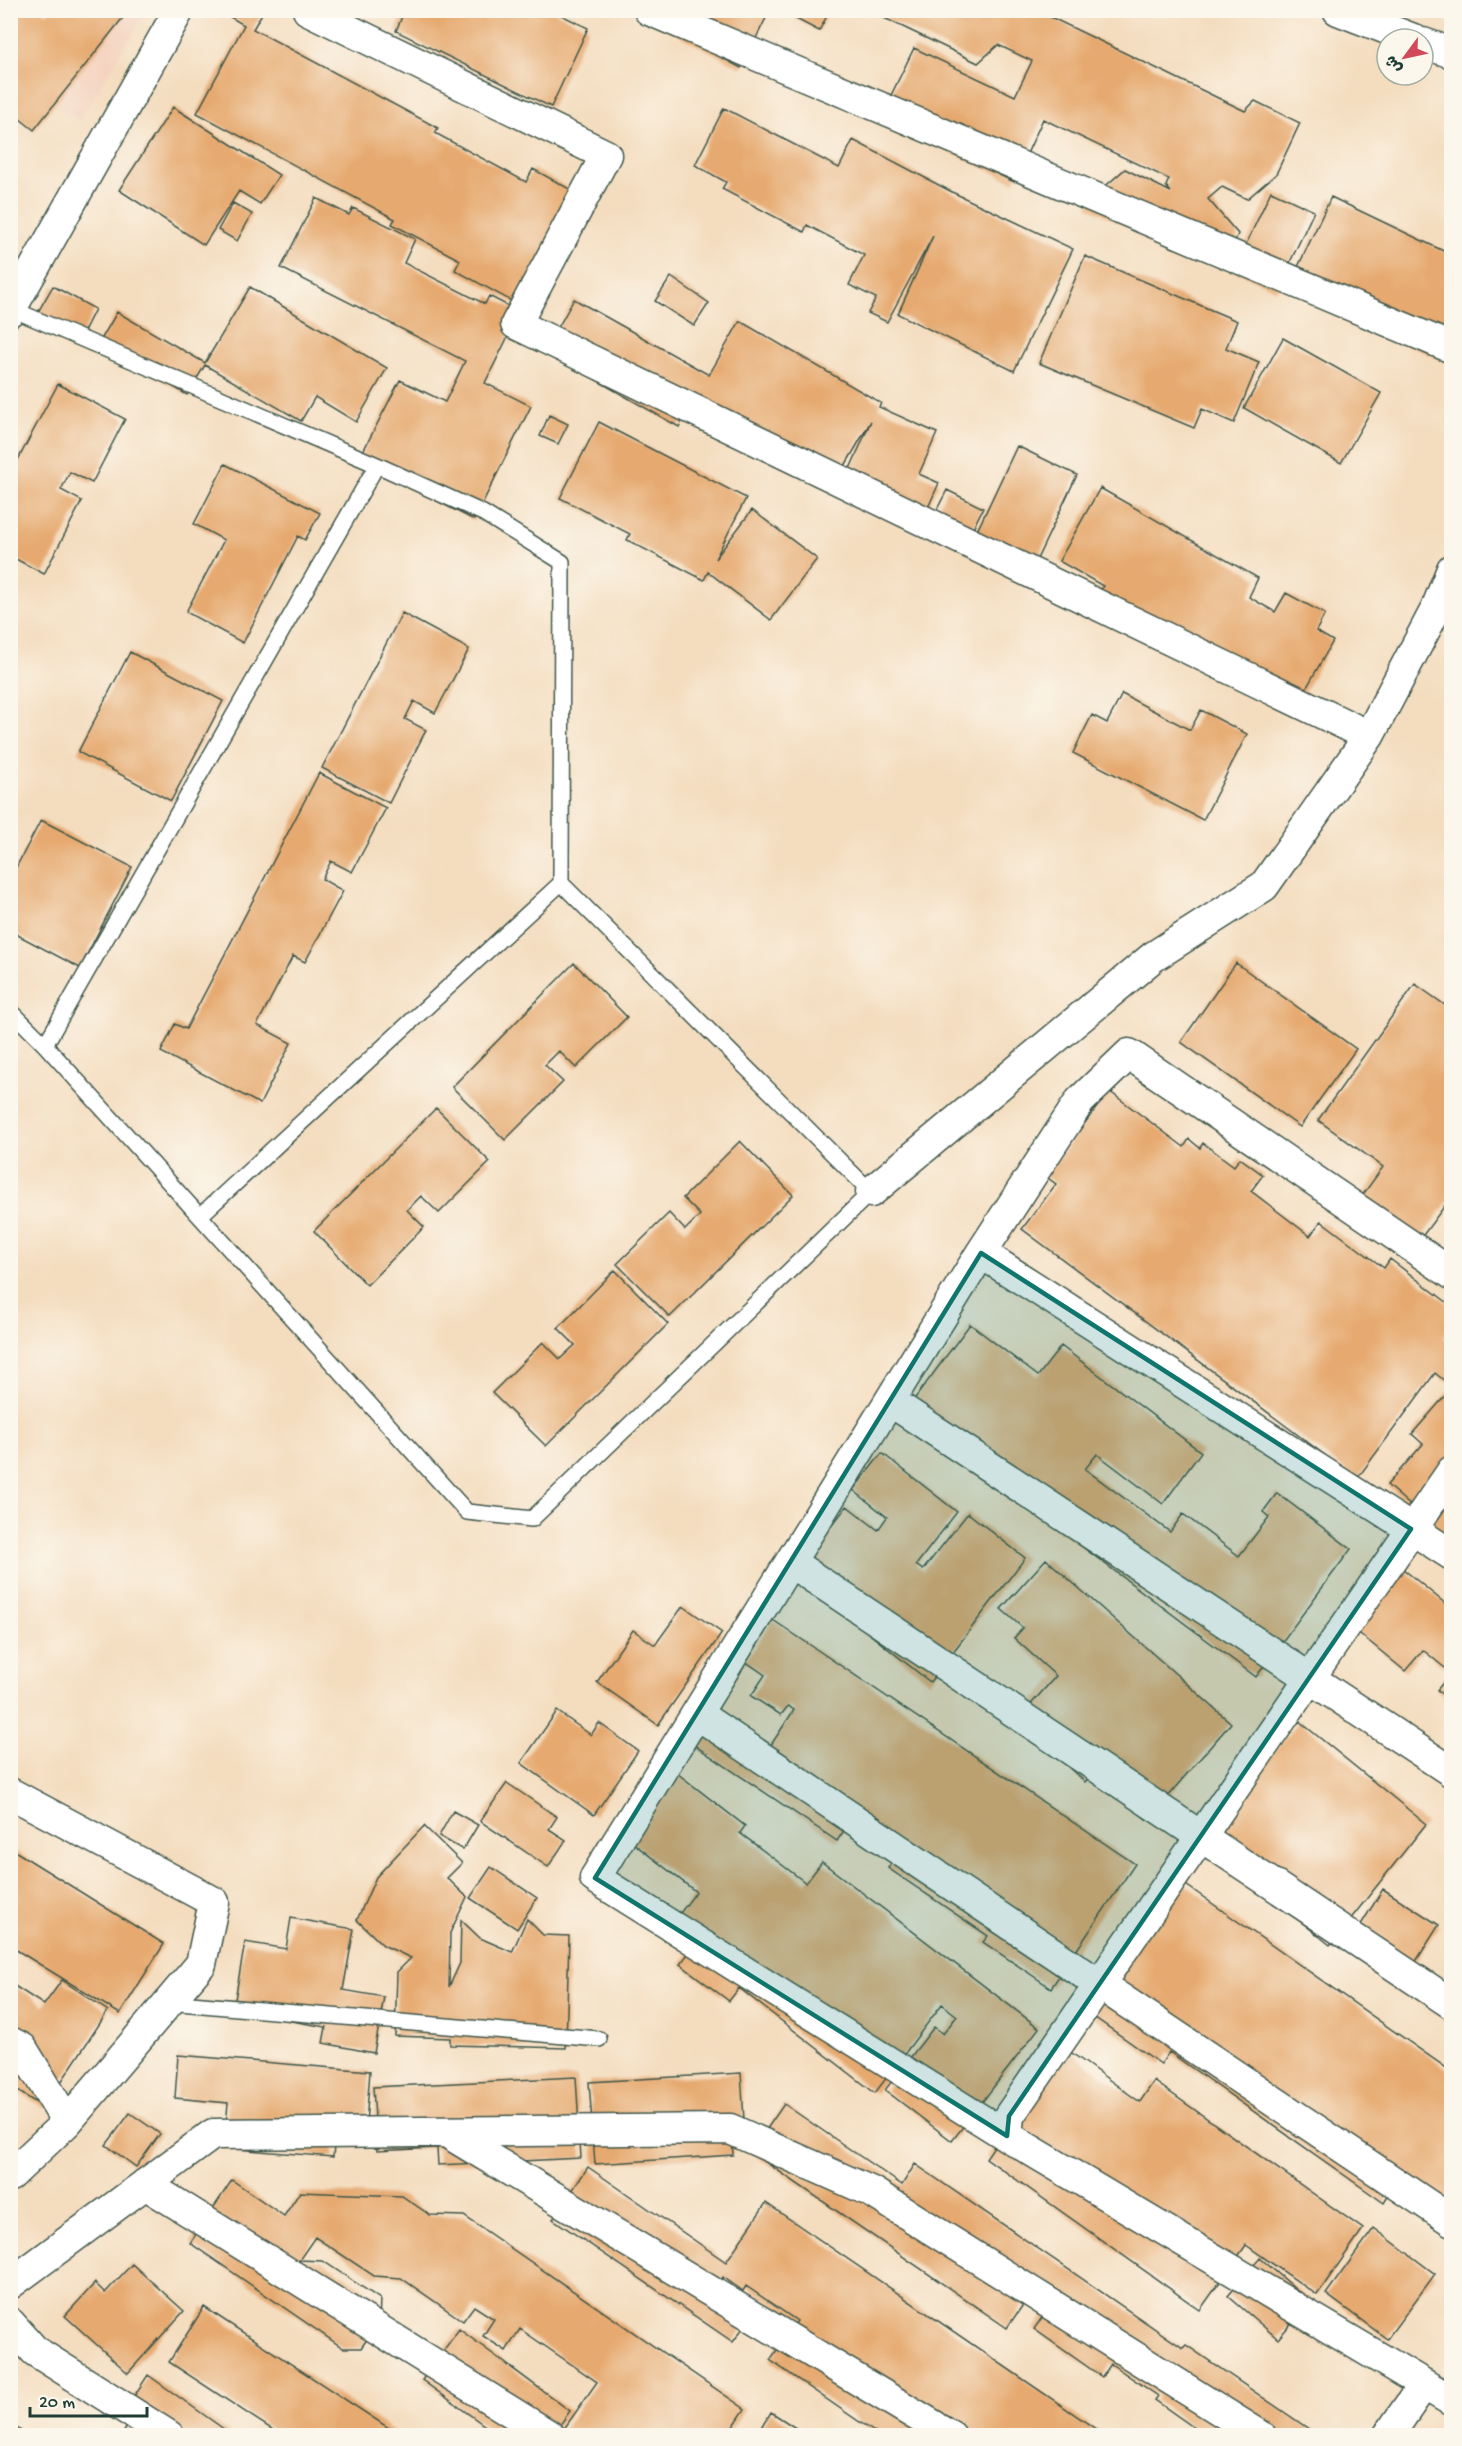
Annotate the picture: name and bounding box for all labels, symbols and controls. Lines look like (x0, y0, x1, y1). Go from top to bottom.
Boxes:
north arrow (1375, 27, 1435, 87)
text: ش (1383, 51, 1408, 76)
scale bar (30, 2380, 147, 2418)
text: 20 m (39, 2393, 75, 2414)

